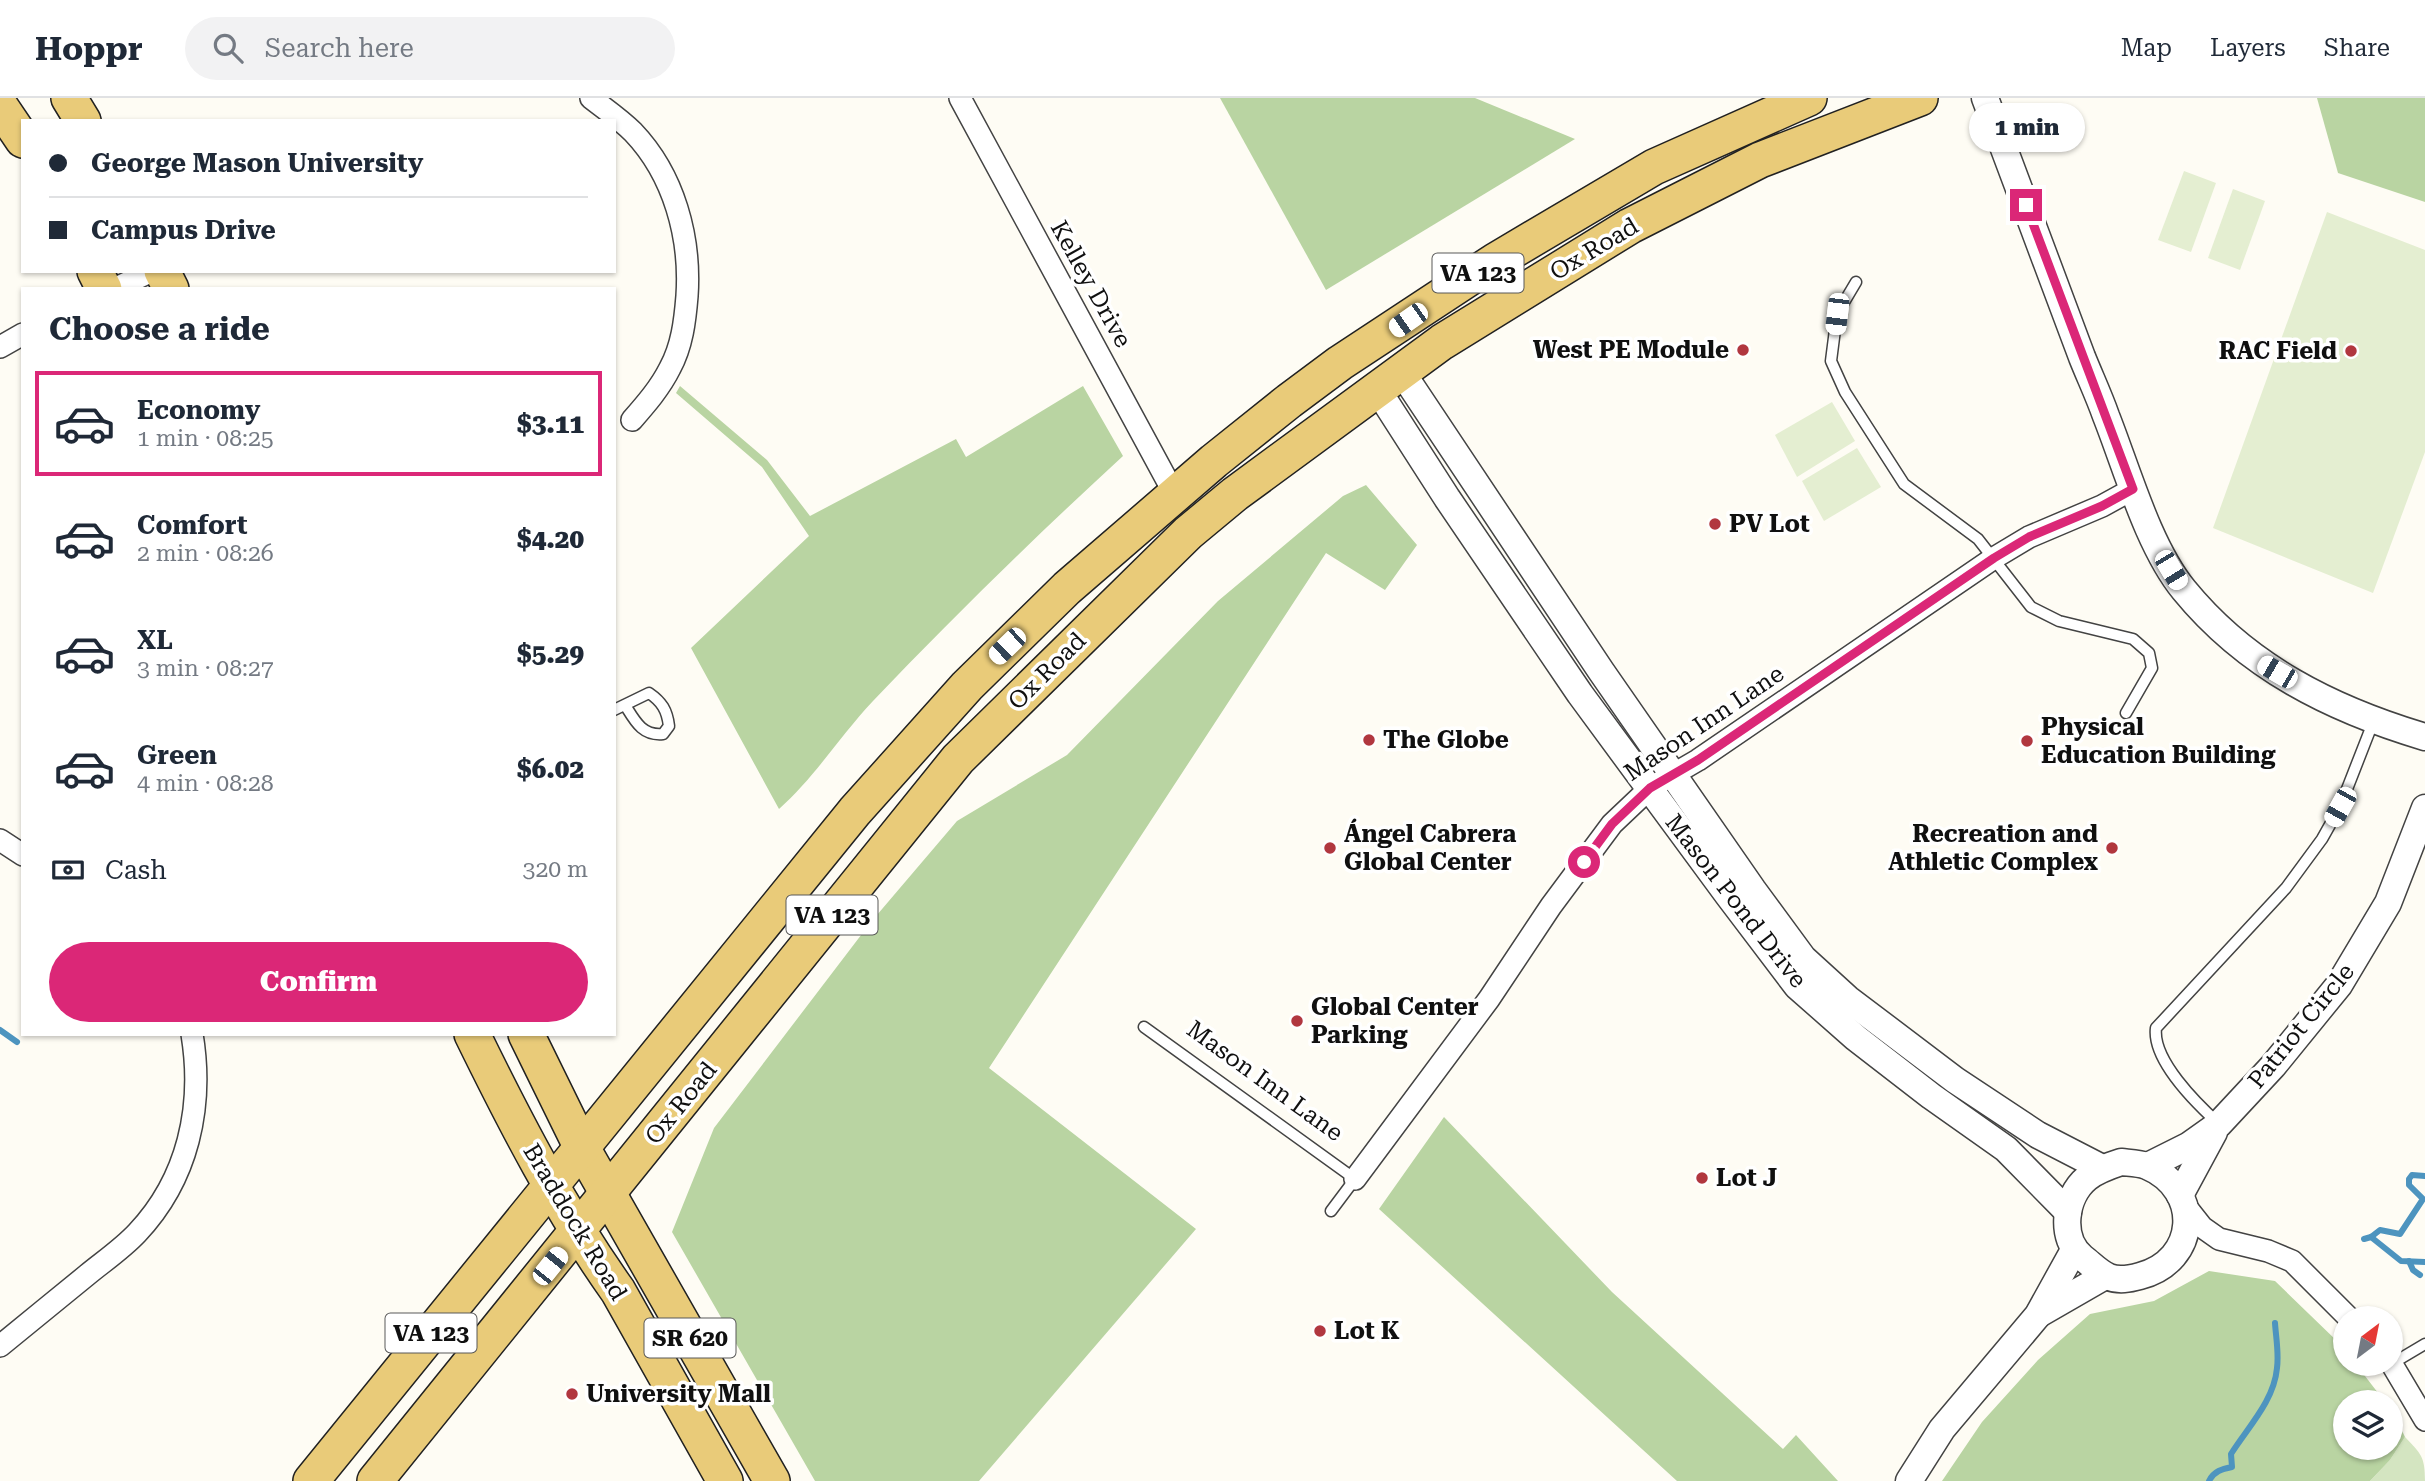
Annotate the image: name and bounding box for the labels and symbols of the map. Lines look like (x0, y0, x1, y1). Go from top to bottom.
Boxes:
callout: 1 min (1968, 104, 2084, 153)
route end (2010, 189, 2042, 221)
street label: Ox Road (1545, 212, 1643, 286)
street label: Kelley Drive (1045, 216, 1137, 352)
road number: VA 123 (1432, 254, 1524, 292)
car (1825, 292, 1850, 336)
car (1385, 299, 1432, 341)
place label: West PE Module (1533, 336, 1729, 364)
place label: RAC Field (2219, 337, 2337, 365)
marker: West PE Module (1735, 342, 1751, 358)
marker: RAC Field (2343, 343, 2359, 359)
place label: PV Lot (1729, 510, 1810, 538)
marker: PV Lot (1707, 516, 1723, 532)
car (2152, 547, 2191, 593)
car (985, 624, 1030, 668)
street label: Ox Road (1002, 626, 1092, 716)
car (2254, 652, 2301, 692)
street label: Mason Inn Lane (1619, 659, 1789, 787)
place label: Physical Education Building (2041, 713, 2276, 769)
place label: The Globe (1383, 726, 1509, 754)
marker: The Globe (1361, 732, 1377, 748)
marker: Physical Education Building (2019, 733, 2035, 749)
car (2321, 784, 2360, 830)
street label: Mason Pond Drive (1660, 809, 1812, 993)
place label: Ángel Cabrera Global Center (1344, 818, 1516, 876)
place label: Recreation and Athletic Complex (1888, 820, 2098, 876)
marker: Ángel Cabrera Global Center (1322, 840, 1338, 856)
marker: Recreation and Athletic Complex (2104, 840, 2120, 856)
route start (1568, 846, 1600, 878)
road number: VA 123 (786, 895, 878, 934)
street label: Patriot Circle (2242, 958, 2360, 1094)
place label: Global Center Parking (1311, 993, 1479, 1049)
marker: Global Center Parking (1289, 1013, 1305, 1029)
street label: Mason Inn Lane (1182, 1015, 1348, 1147)
street label: Ox Road (639, 1056, 723, 1150)
street label: Braddock Road (517, 1139, 633, 1305)
place label: Lot J (1716, 1164, 1777, 1192)
marker: Lot J (1694, 1170, 1710, 1186)
car (529, 1243, 572, 1289)
north arrow (2333, 1306, 2403, 1376)
road number: VA 123 (386, 1314, 476, 1352)
place label: Lot K (1334, 1317, 1400, 1345)
road number: SR 620 (644, 1318, 736, 1358)
marker: Lot K (1312, 1323, 1328, 1339)
place label: University Mall (586, 1380, 771, 1408)
marker: University Mall (564, 1386, 580, 1402)

